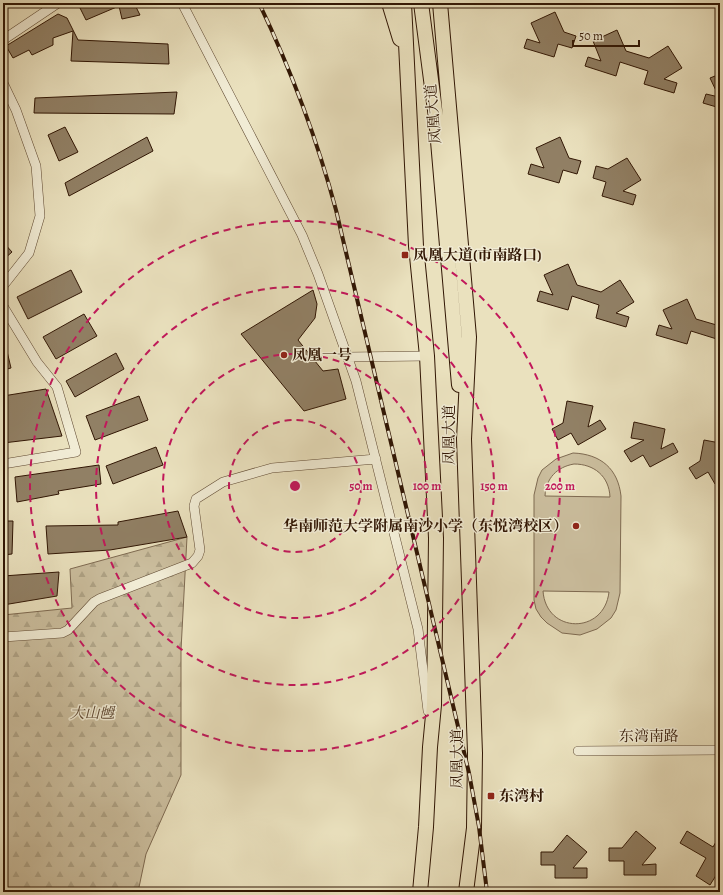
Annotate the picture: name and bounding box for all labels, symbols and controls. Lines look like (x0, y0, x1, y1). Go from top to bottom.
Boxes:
scale bar (573, 22, 639, 48)
text: 50 m (579, 28, 603, 44)
street label: 凤凰大道 (420, 83, 446, 145)
place label: 凤凰大道(市南路口) (413, 245, 542, 265)
marker: 凤凰大道(市南路口) (400, 250, 410, 260)
place label: 凤凰一号 (292, 345, 352, 365)
marker: 凤凰一号 (279, 350, 289, 360)
street label: 凤凰大道 (439, 405, 459, 465)
text: 50 m (349, 478, 373, 494)
text: 100 m (413, 478, 441, 494)
text: 150 m (480, 478, 508, 494)
text: 200 m (545, 478, 575, 494)
centre of rings (288, 479, 302, 493)
place label: 华南师范大学附属南沙小学（东悦湾校区） (283, 516, 568, 536)
marker: 华南师范大学附属南沙小学（东悦湾校区） (571, 521, 581, 531)
park label: 大山乸 (69, 703, 116, 723)
street label: 东湾南路 (619, 726, 679, 746)
street label: 凤凰大道 (447, 729, 467, 789)
place label: 东湾村 (499, 786, 544, 806)
marker: 东湾村 (486, 791, 496, 801)

